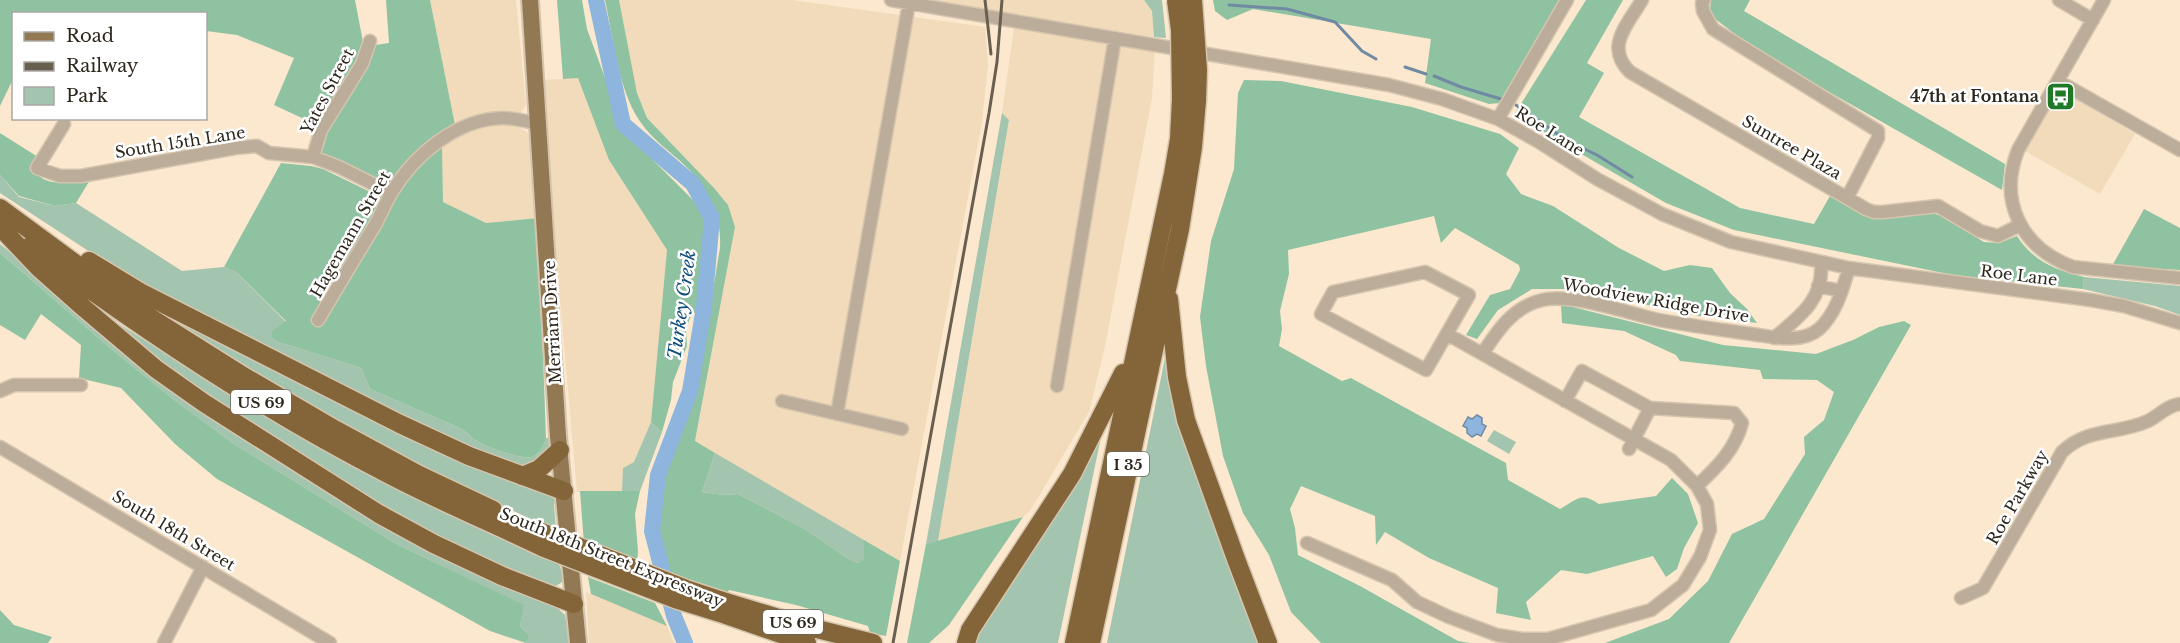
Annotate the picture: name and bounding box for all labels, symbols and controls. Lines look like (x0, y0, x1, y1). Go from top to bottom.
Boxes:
legend (12, 12, 207, 120)
text: Road (66, 25, 114, 47)
street label: Yates Street (296, 45, 358, 138)
text: Railway (66, 55, 139, 77)
bus stop icon: 47th at Fontana (2044, 80, 2076, 112)
text: Park (66, 85, 108, 107)
place label: 47th at Fontana (1910, 86, 2039, 106)
street label: Roe Lane (1512, 102, 1588, 160)
street label: Suntree Plaza (1739, 111, 1845, 184)
street label: South 15th Lane (113, 122, 247, 162)
street label: Hagemann Street (306, 167, 394, 301)
water label: Turkey Creek (663, 249, 701, 361)
street label: Merriam Drive (539, 260, 565, 384)
street label: Roe Lane (1979, 260, 2059, 290)
street label: Woodview Ridge Drive (1560, 274, 1751, 326)
road number: US 69 (231, 390, 291, 414)
street label: Roe Parkway (1982, 445, 2053, 548)
road number: I 35 (1107, 452, 1149, 476)
street label: South 18th Street (109, 485, 239, 575)
street label: South 18th Street Expressway (497, 503, 728, 611)
road number: US 69 (763, 610, 823, 634)

